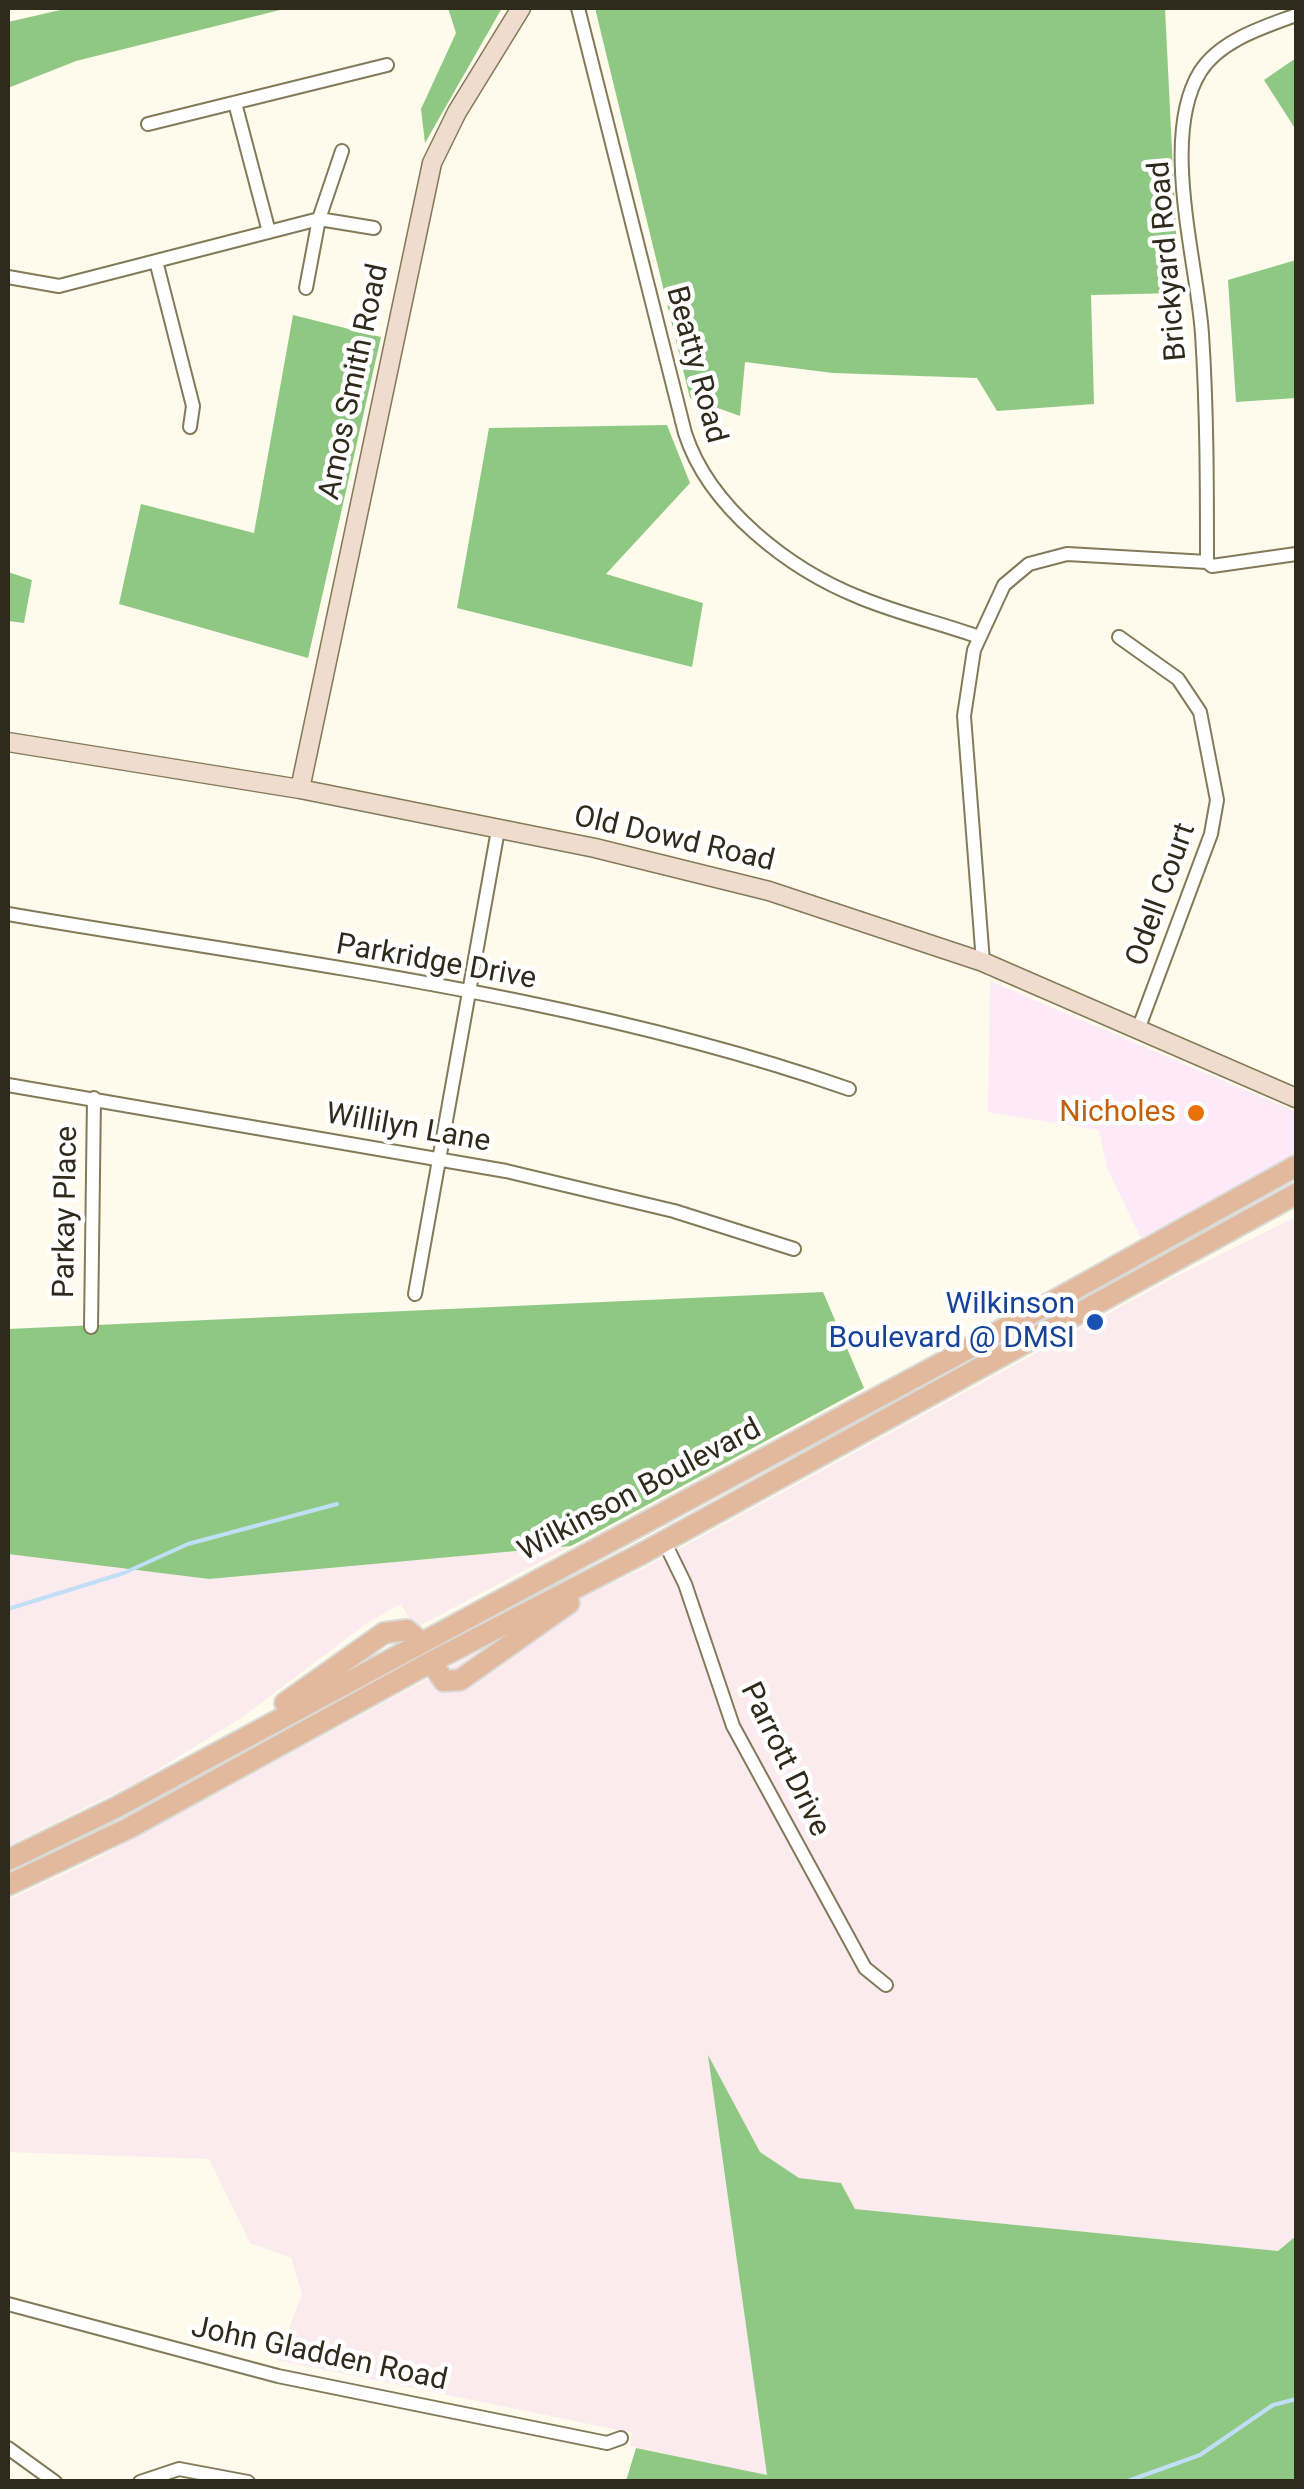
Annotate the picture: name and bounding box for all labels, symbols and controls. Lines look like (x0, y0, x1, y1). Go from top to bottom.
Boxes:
street label: Brickyard Road (1142, 160, 1196, 362)
street label: Amos Smith Road (312, 261, 398, 503)
street label: Beatty Road (657, 283, 733, 447)
street label: Old Dowd Road (570, 799, 778, 881)
street label: Odell Court (1120, 819, 1204, 971)
street label: Parkridge Drive (333, 928, 539, 998)
place label: Nicholes (1059, 1095, 1176, 1131)
street label: Willilyn Lane (323, 1097, 493, 1161)
marker: Nicholes (1185, 1102, 1207, 1124)
street label: Parkay Place (47, 1126, 87, 1298)
place label: Wilkinson Boulevard @ DMSI (829, 1287, 1075, 1358)
marker: Wilkinson Boulevard @ DMSI (1084, 1311, 1106, 1333)
street label: Wilkinson Boulevard (513, 1412, 767, 1570)
street label: Parrott Drive (731, 1677, 837, 1843)
street label: John Gladden Road (188, 2310, 450, 2400)

